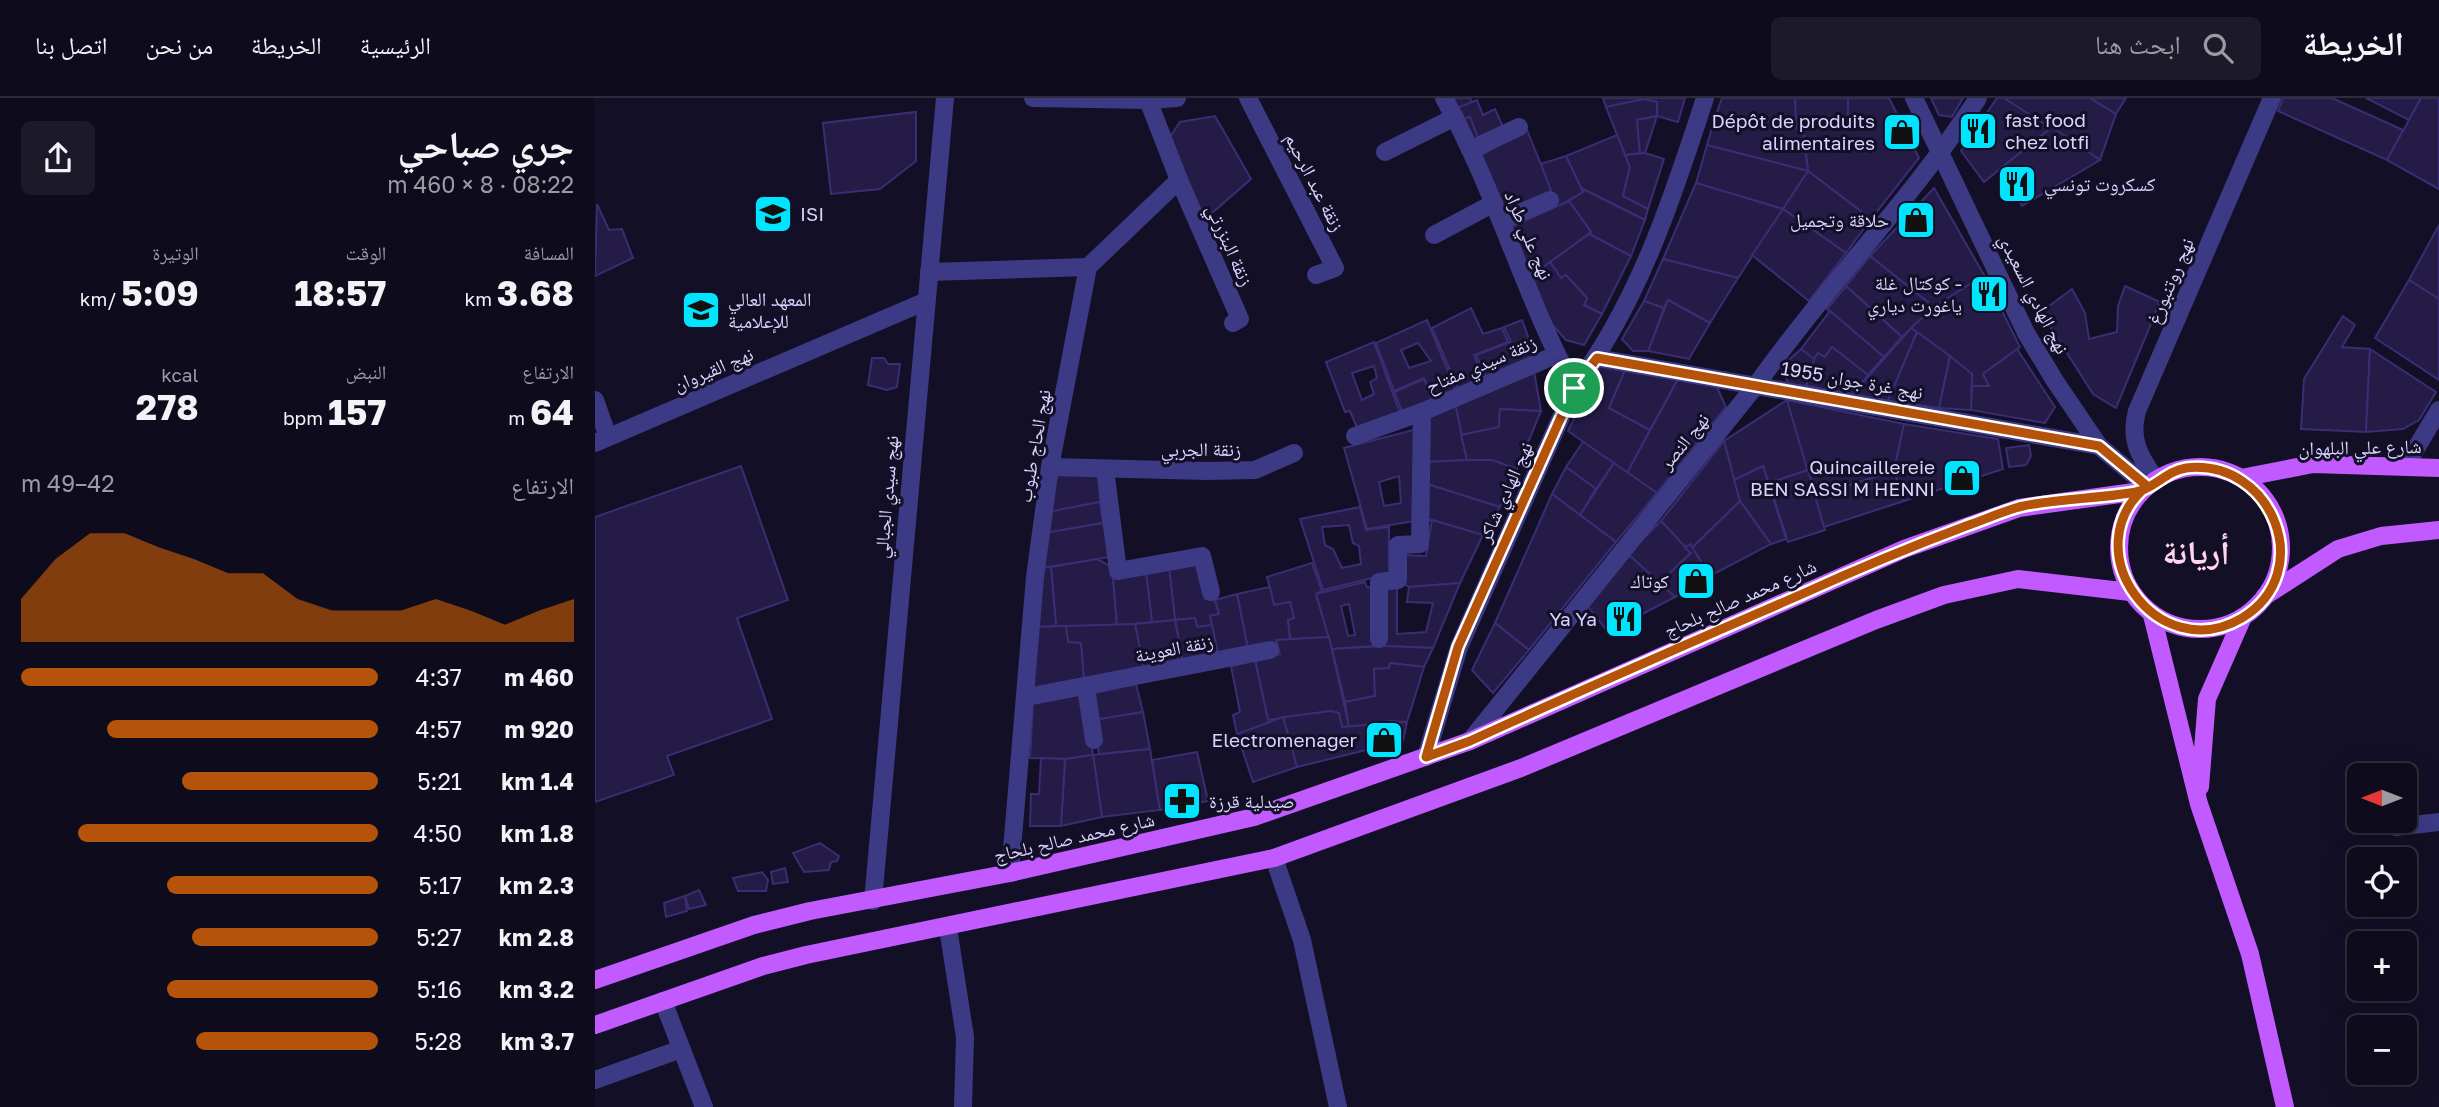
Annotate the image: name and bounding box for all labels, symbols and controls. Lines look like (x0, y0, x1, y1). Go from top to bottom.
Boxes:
search box (1771, 17, 2261, 80)
text: الخريطة (2303, 23, 2404, 62)
text: ابحث هنا (2095, 29, 2181, 60)
icon: search (2199, 29, 2237, 67)
text: اتصل بنا (35, 30, 107, 59)
text: من نحن (145, 30, 213, 59)
text: الخريطة (251, 30, 322, 59)
text: الرئيسية (360, 30, 431, 59)
place label: fast food chez lotfi (2005, 108, 2089, 153)
place label: Dépôt de produits alimentaires (1712, 109, 1875, 154)
restaurant icon: fast food chez lotfi (1957, 110, 1999, 152)
shop icon: Dépôt de produits alimentaires (1881, 111, 1923, 153)
button: share (21, 121, 95, 195)
text: جري صباحي (398, 121, 574, 166)
street label: زنقة عبد الرحيم (1279, 129, 1350, 236)
restaurant icon: كسكروت تونسي (1996, 163, 2038, 205)
text: 08:22 · 8 × 460 m (387, 170, 574, 198)
place label: كسكروت تونسي (2044, 172, 2156, 200)
street label: نهج علي طراد (1496, 187, 1559, 285)
school or university icon: ISI (752, 193, 794, 235)
shop icon: حلاقة وتجميل (1895, 199, 1937, 241)
street label: زنقة البنزرتي (1198, 200, 1259, 291)
place label: ISI (800, 202, 824, 225)
place label: حلاقة وتجميل (1790, 208, 1889, 232)
street label: نهج الهادي السعيدي (1990, 230, 2075, 360)
street label: نهج روتنبورغ (2141, 234, 2200, 328)
text: الوتيرة (152, 241, 199, 264)
text: الوقت (345, 241, 386, 264)
text: المسافة (524, 241, 574, 264)
place label: كوكتال غلة - ياغورت دياري (1867, 271, 1962, 321)
text: 5:09 (121, 272, 199, 314)
text: 18:57 (294, 272, 386, 314)
text: 3.68 (497, 272, 574, 314)
restaurant icon: كوكتال غلة - ياغورت دياري (1968, 273, 2010, 315)
text: /km (80, 287, 121, 310)
text: km (464, 287, 497, 310)
place label: المعهد العالي للإعلامية (728, 287, 812, 334)
school or university icon: المعهد العالي للإعلامية (680, 289, 722, 331)
street label: زنقة سيدي مفتاح (1422, 330, 1541, 402)
street label: نهج القيروان (669, 341, 757, 398)
street label: 1955 نهج غرة جوان (1779, 356, 1925, 405)
pin (1544, 358, 1604, 418)
text: النبض (346, 360, 386, 383)
text: الارتفاع (522, 360, 574, 383)
text: kcal (161, 363, 199, 386)
icon: arrive (1555, 369, 1593, 407)
text: 278 (136, 386, 199, 428)
street label: نهج الحاج طبوب (1012, 388, 1057, 505)
text: 157 (328, 391, 386, 433)
text: 64 (530, 391, 574, 433)
text: bpm (283, 406, 328, 429)
text: m (508, 406, 530, 429)
street label: نهج النصر (1653, 408, 1715, 476)
street label: شارع علي البلهوان (2298, 434, 2422, 464)
street label: نهج سيدي الجبالي (869, 435, 907, 560)
street label: زنقة الجربي (1161, 437, 1241, 465)
street label: نهج الهادي شاكر (1472, 438, 1541, 549)
place label: Quincaillereie BEN SASSI M HENNI (1750, 455, 1935, 500)
shop icon: Quincaillereie BEN SASSI M HENNI (1941, 457, 1983, 499)
text: 42–49 m (21, 469, 115, 497)
text: الارتفاع (511, 471, 574, 499)
district label: أريانة (2162, 532, 2230, 571)
street label: شارع محمد صالح بلحاج (1660, 554, 1820, 643)
shop icon: كوتاك (1675, 560, 1717, 602)
place label: كوتاك (1630, 569, 1669, 593)
restaurant icon: Ya Ya (1603, 598, 1645, 640)
place label: Ya Ya (1549, 607, 1597, 630)
street label: زنقة العوينة (1133, 629, 1215, 667)
text: 4:37 (415, 663, 462, 691)
text: 460 m (504, 663, 574, 691)
text: 4:57 (416, 715, 462, 743)
text: 920 m (505, 715, 574, 743)
shop icon: Electromenager (1363, 719, 1405, 761)
place label: Electromenager (1212, 728, 1358, 751)
north arrow (2347, 763, 2417, 833)
map controls (2347, 763, 2417, 1085)
text: 5:21 (417, 767, 462, 795)
text: 1.4 km (501, 767, 574, 795)
pharmacy icon: صيدلية قرزة (1161, 780, 1203, 822)
place label: صيدلية قرزة (1209, 789, 1295, 813)
street label: شارع محمد صالح بلحاج (991, 807, 1157, 868)
text: 4:50 (413, 819, 462, 847)
text: 1.8 km (501, 819, 574, 847)
button: locate (2347, 847, 2417, 917)
text: 5:17 (418, 871, 462, 899)
text: 2.3 km (499, 871, 574, 899)
text: 5:27 (416, 923, 462, 951)
text: 2.8 km (499, 923, 574, 951)
button: + (2347, 931, 2417, 1001)
text: 5:16 (417, 975, 462, 1003)
text: 3.2 km (499, 975, 574, 1003)
button: − (2347, 1015, 2417, 1085)
text: 5:28 (414, 1027, 462, 1055)
text: 3.7 km (501, 1027, 574, 1055)

